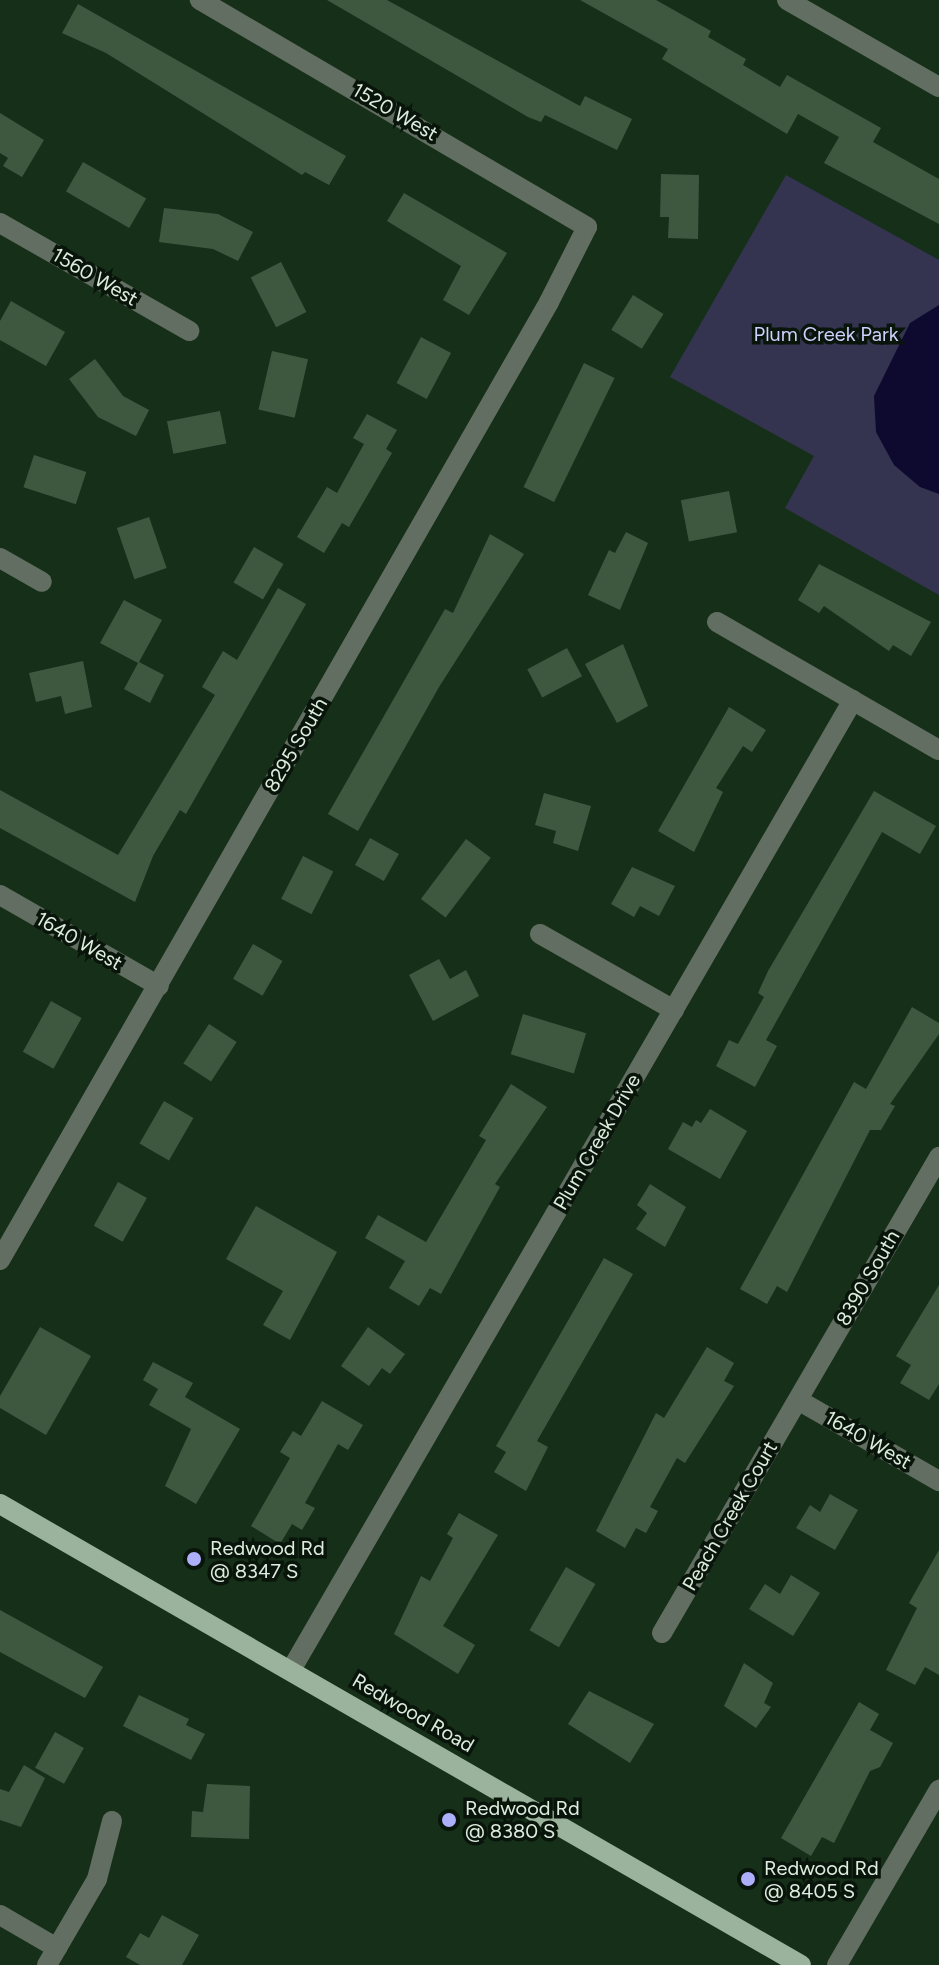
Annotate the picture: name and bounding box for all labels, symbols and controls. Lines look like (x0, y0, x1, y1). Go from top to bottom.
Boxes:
street label: 1520 West (348, 78, 442, 146)
street label: 1560 West (48, 243, 142, 311)
park label: Plum Creek Park (754, 322, 898, 346)
street label: 8295 South (259, 694, 333, 796)
street label: 1640 West (31, 907, 127, 975)
street label: Plum Creek Drive (548, 1070, 646, 1214)
street label: 8390 South (831, 1226, 905, 1330)
street label: 1640 West (820, 1406, 916, 1474)
street label: Peach Creek Court (677, 1437, 783, 1595)
place label: Redwood Rd @ 8347 S (210, 1536, 325, 1583)
marker: Redwood Rd @ 8347 S (185, 1550, 203, 1568)
street label: Redwood Road (348, 1668, 478, 1758)
place label: Redwood Rd @ 8380 S (465, 1796, 580, 1843)
marker: Redwood Rd @ 8380 S (440, 1811, 458, 1829)
place label: Redwood Rd @ 8405 S (764, 1856, 879, 1903)
marker: Redwood Rd @ 8405 S (739, 1870, 757, 1888)

